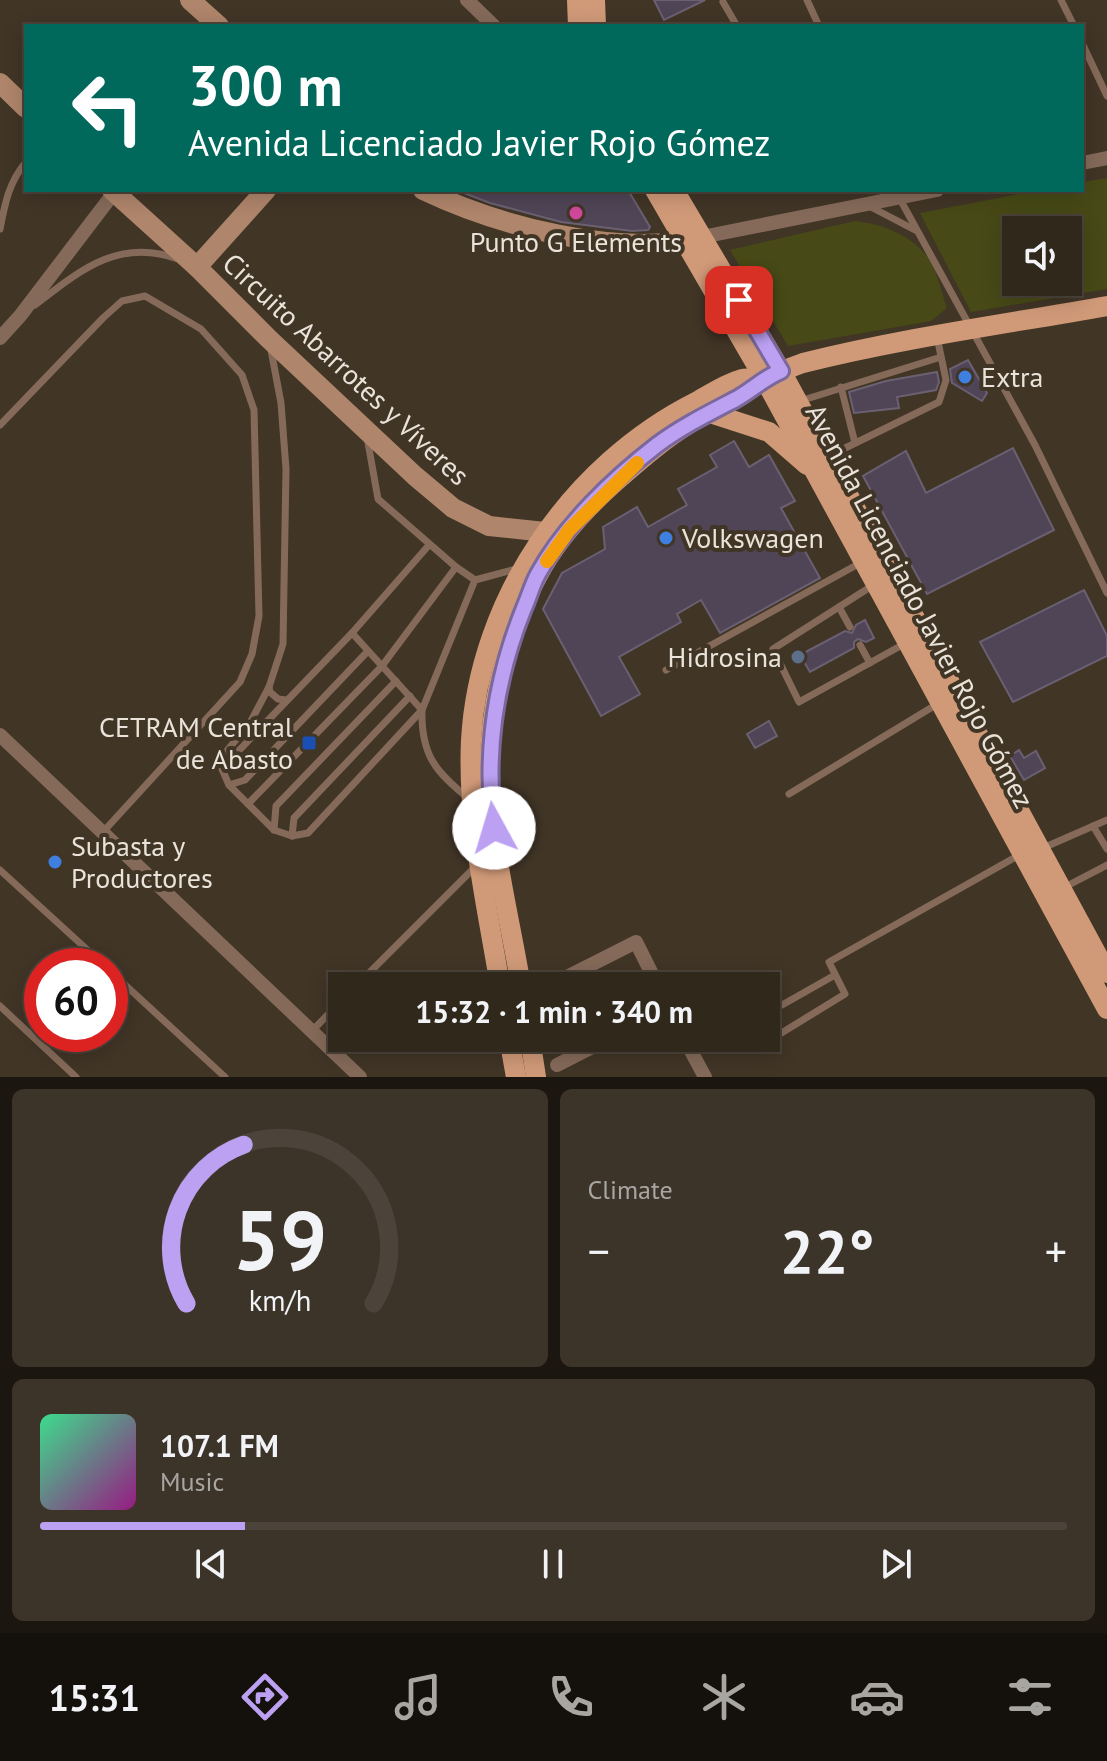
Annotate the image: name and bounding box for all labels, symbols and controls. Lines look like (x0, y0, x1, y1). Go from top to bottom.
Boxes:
text: 300 m (188, 49, 343, 121)
icon: left (56, 56, 160, 160)
text: Avenida Licenciado Javier Rojo Gómez (188, 119, 770, 166)
marker: Punto G Elements (567, 204, 585, 222)
map controls (1002, 216, 1082, 296)
button: sound (1002, 216, 1082, 296)
place label: Punto G Elements (470, 223, 682, 260)
street label: Circuito Abarrotes y Víveres (215, 244, 478, 493)
pin (705, 266, 773, 334)
icon: arrive (717, 278, 761, 322)
place label: Extra (981, 358, 1043, 395)
marker: Extra (956, 368, 974, 386)
street label: Avenida Licenciado Javier Rojo Gómez (798, 397, 1043, 814)
place label: Volkswagen (681, 519, 824, 556)
marker: Volkswagen (657, 529, 675, 547)
place label: Hidrosina (668, 638, 782, 675)
marker: Hidrosina (789, 648, 807, 666)
place label: CETRAM Central de Abasto (99, 708, 293, 777)
marker: CETRAM Central de Abasto (300, 734, 318, 752)
position arrow (452, 786, 536, 870)
place label: Subasta y Productores (71, 827, 213, 896)
marker: Subasta y Productores (46, 853, 64, 871)
speed limit sign: 60 (24, 948, 128, 1052)
text: 15:32 · 1 min · 340 m (415, 992, 693, 1031)
text: Climate (588, 1173, 673, 1206)
text: 59 (233, 1185, 327, 1293)
text: 22° (780, 1212, 874, 1290)
text: − (588, 1222, 610, 1279)
text: + (1045, 1222, 1067, 1279)
text: km/h (248, 1282, 311, 1319)
text: 107.1 FM (160, 1426, 279, 1465)
text: Music (160, 1465, 224, 1498)
icon: previous (189, 1542, 233, 1586)
icon: pause (531, 1542, 575, 1586)
icon: next (874, 1542, 918, 1586)
icon: directions (237, 1669, 293, 1725)
icon: music (390, 1669, 446, 1725)
icon: phone (543, 1669, 599, 1725)
icon: climate (696, 1669, 752, 1725)
icon: car (849, 1669, 905, 1725)
icon: filters (1002, 1669, 1058, 1725)
text: 15:31 (49, 1674, 140, 1721)

